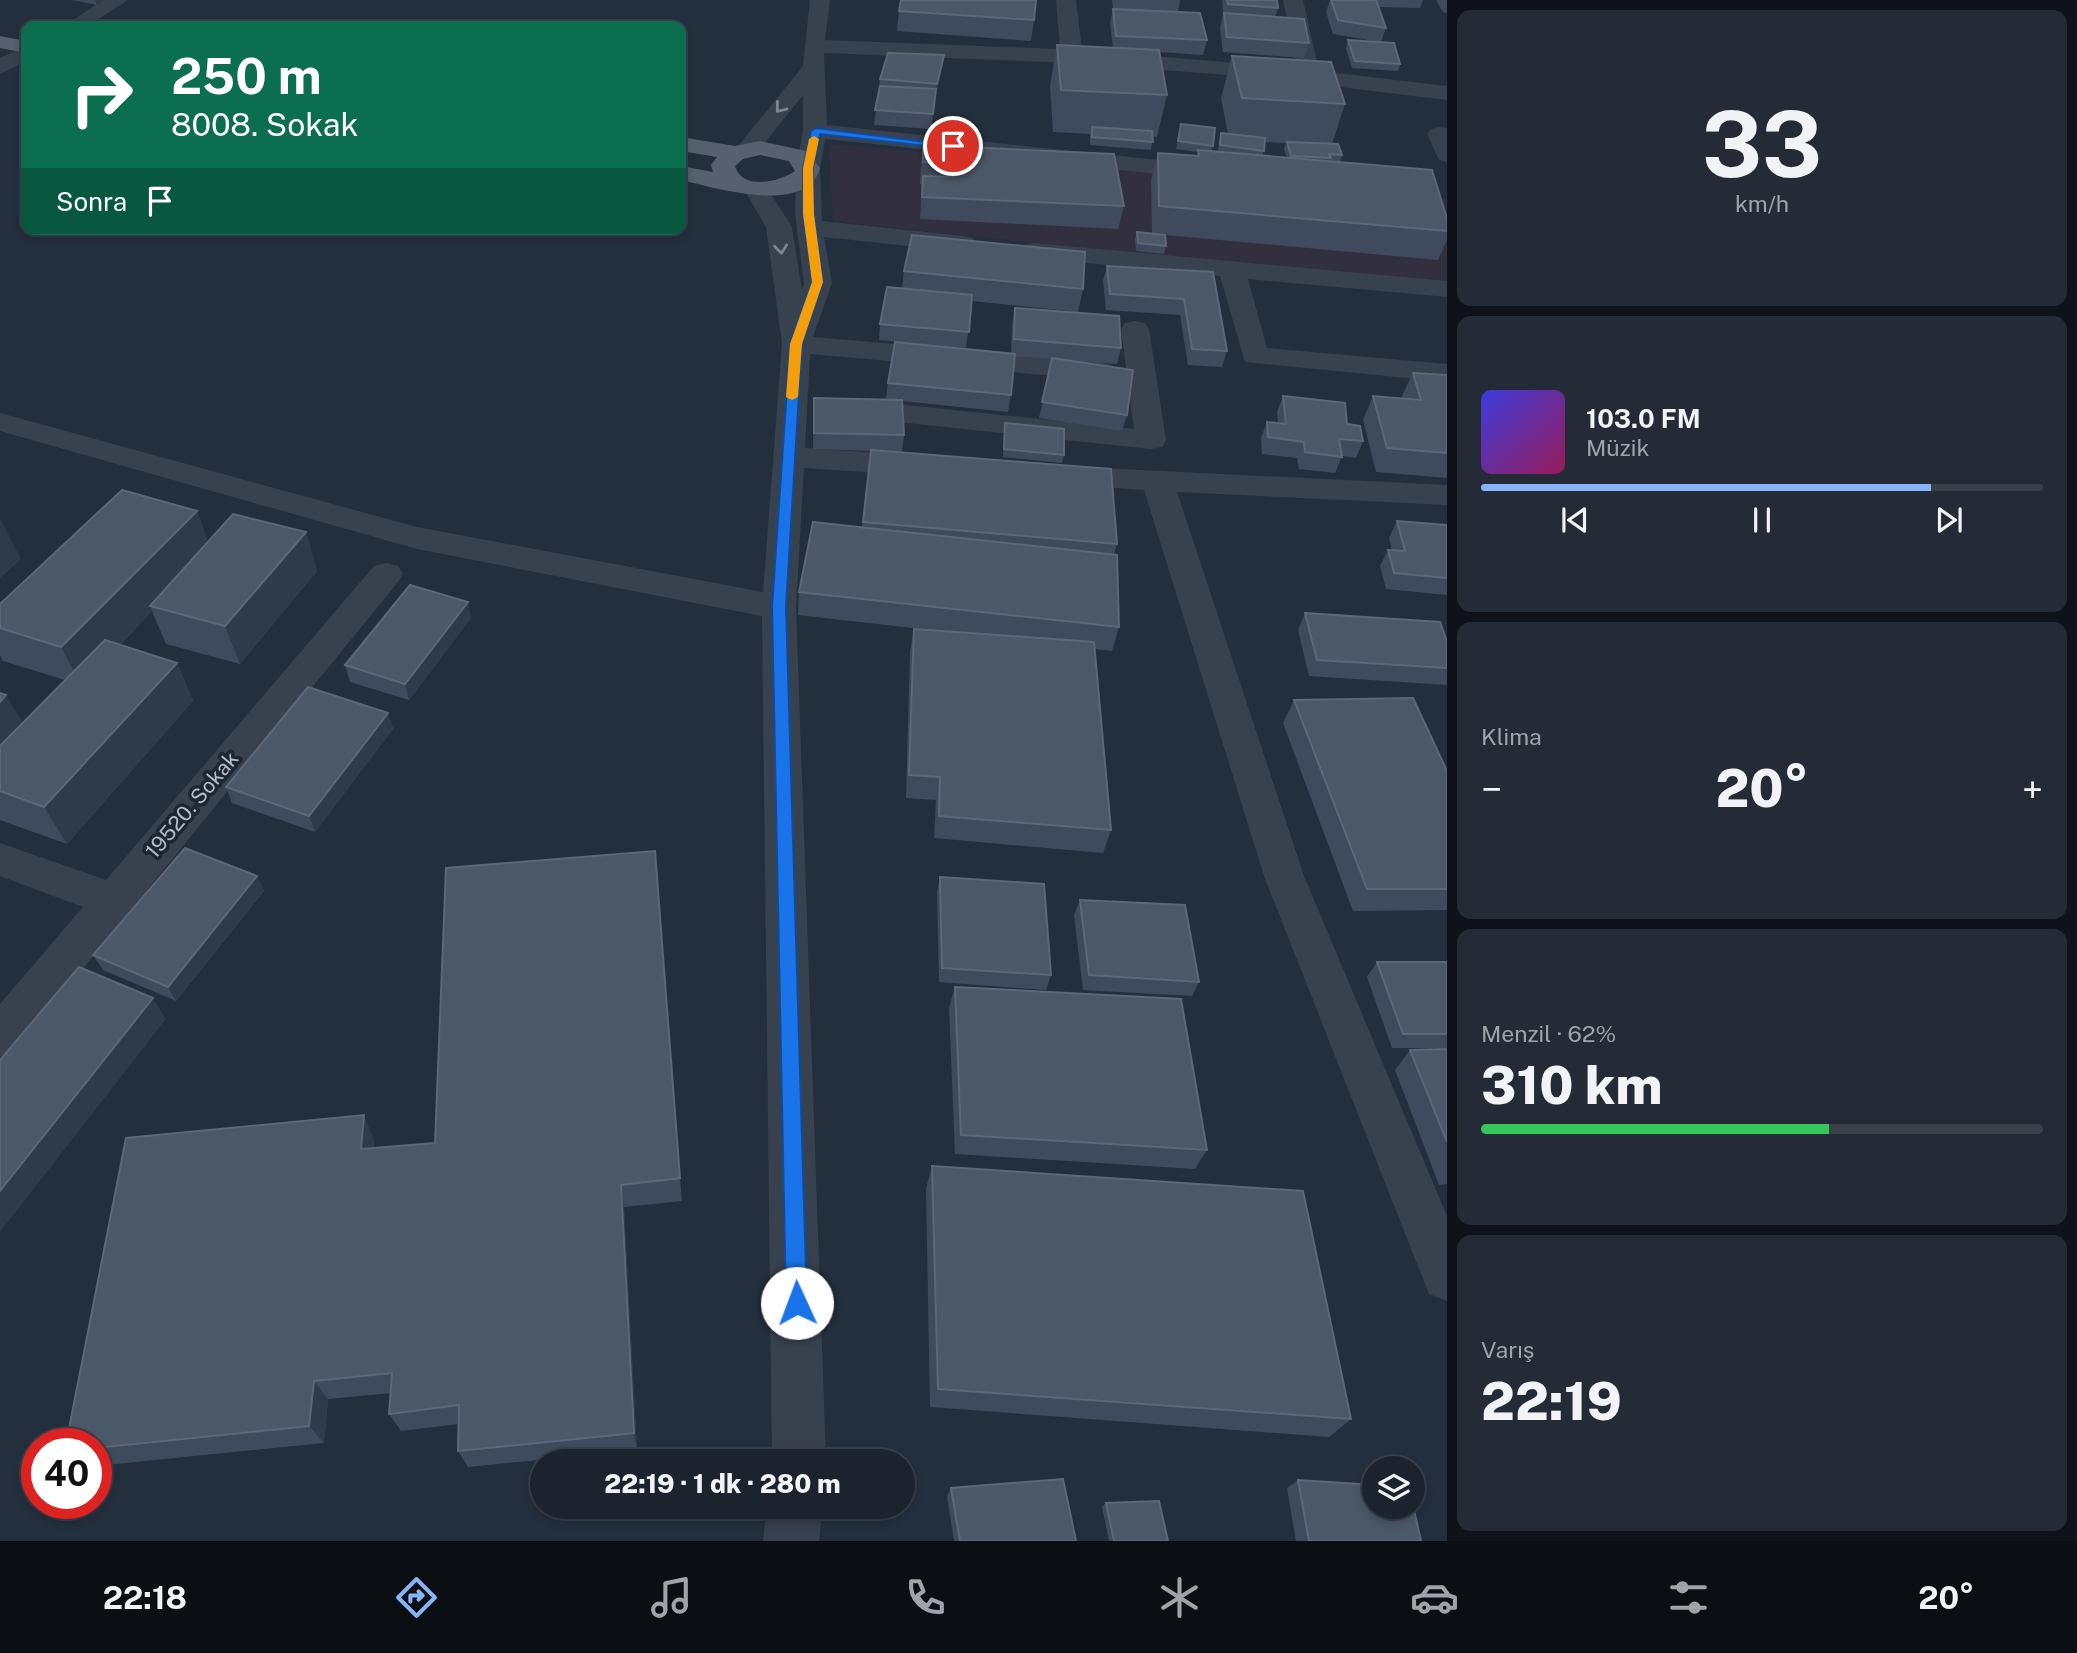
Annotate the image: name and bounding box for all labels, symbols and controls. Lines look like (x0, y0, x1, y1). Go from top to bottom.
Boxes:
text: 250 m (171, 47, 322, 105)
icon: right (56, 49, 147, 140)
text: 33 (1702, 91, 1822, 197)
one-way arrow (776, 100, 789, 112)
text: 8008. Sokak (171, 106, 358, 143)
pin (923, 116, 983, 176)
icon: arrive (934, 127, 972, 165)
icon: arrive (141, 182, 179, 220)
text: Sonra (56, 186, 127, 217)
text: km/h (1735, 190, 1789, 217)
one-way arrow (773, 244, 788, 255)
text: 103.0 FM (1586, 403, 1701, 434)
text: Müzik (1586, 434, 1649, 461)
icon: previous (1556, 501, 1594, 539)
icon: pause (1743, 501, 1781, 539)
icon: next (1930, 501, 1968, 539)
text: Klima (1481, 723, 1542, 750)
street label: 19520. Sokak (140, 746, 243, 863)
text: 20° (1715, 758, 1809, 819)
text: − (1481, 767, 1502, 812)
text: + (2022, 767, 2043, 812)
text: Menzil · 62% (1481, 1020, 1616, 1047)
text: 310 km (1481, 1055, 1663, 1116)
position arrow (760, 1266, 834, 1340)
text: Varış (1481, 1336, 1534, 1363)
text: 22:19 (1481, 1371, 1622, 1432)
speed limit sign: 40 (21, 1428, 112, 1519)
map controls (1362, 1456, 1425, 1519)
button: layers (1362, 1456, 1425, 1519)
text: 22:19 · 1 dk · 280 m (604, 1468, 841, 1499)
icon: directions (392, 1573, 441, 1622)
icon: music (647, 1573, 696, 1622)
icon: phone (901, 1573, 950, 1622)
icon: climate (1155, 1573, 1204, 1622)
icon: car (1410, 1573, 1459, 1622)
icon: filters (1664, 1573, 1713, 1622)
text: 22:18 (103, 1579, 187, 1616)
text: 20° (1918, 1579, 1974, 1616)

